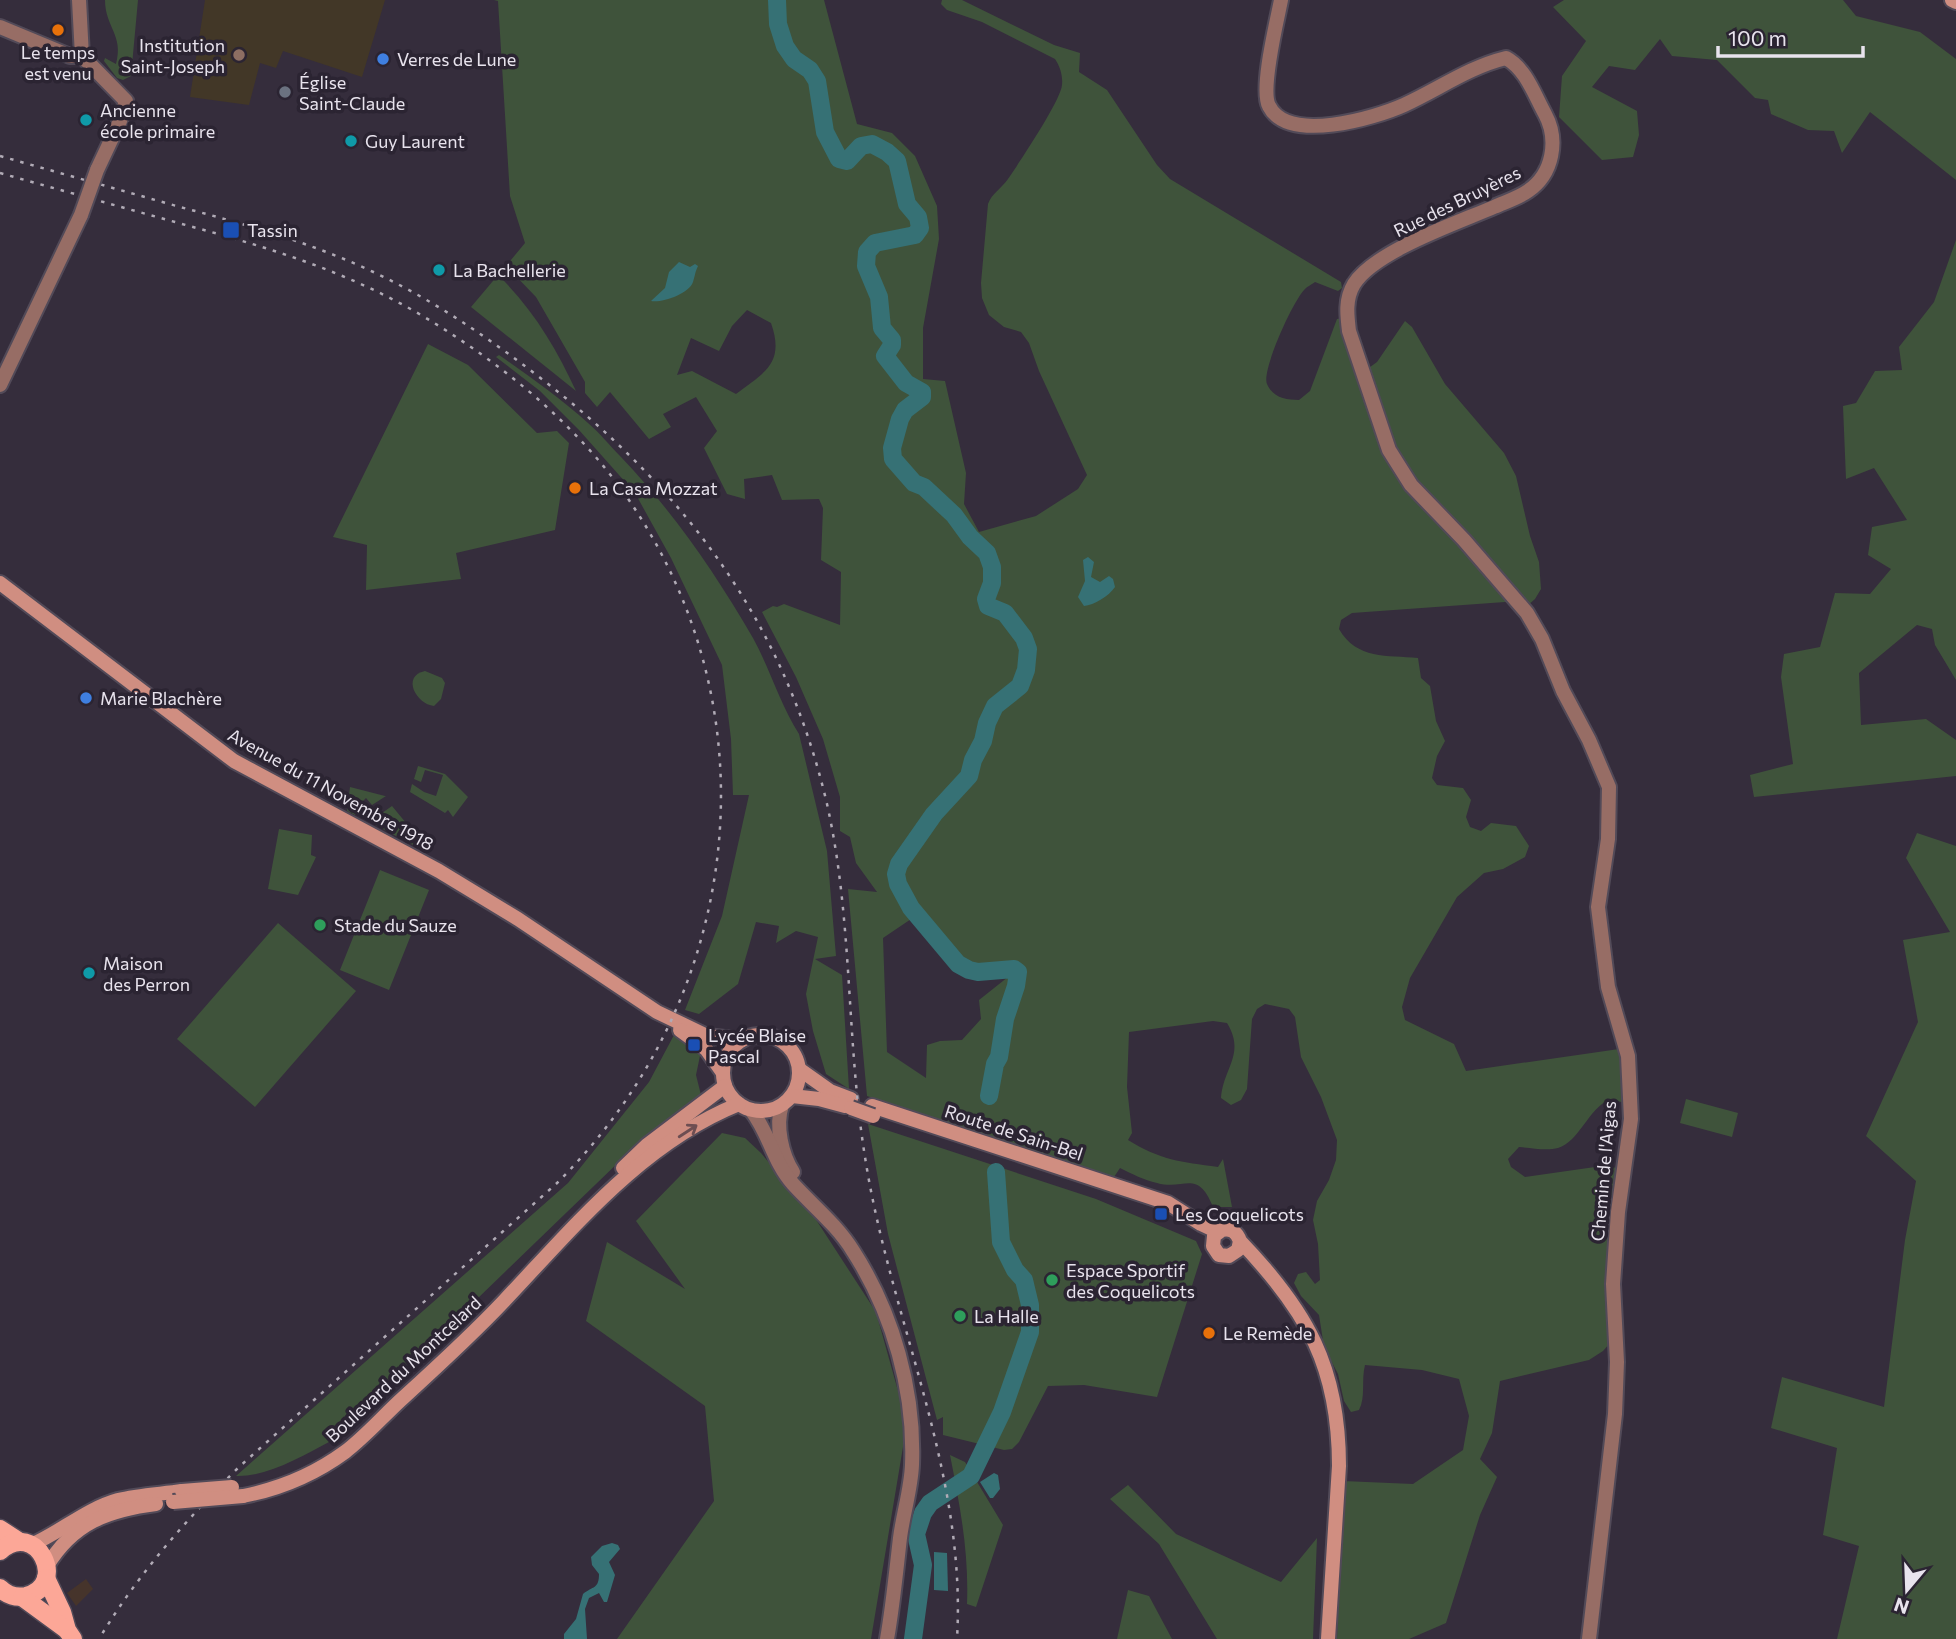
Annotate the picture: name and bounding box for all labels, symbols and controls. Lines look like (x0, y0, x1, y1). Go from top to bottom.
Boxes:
scale bar (1718, 14, 1863, 58)
marker: Le temps est venu (50, 22, 66, 38)
text: 100 m (1728, 25, 1787, 50)
place label: Institution Saint-Joseph (121, 34, 225, 77)
place label: Le temps est venu (21, 41, 95, 84)
marker: Institution Saint-Joseph (231, 47, 247, 63)
place label: Verres de Lune (397, 48, 516, 70)
marker: Verres de Lune (375, 51, 391, 67)
place label: Église Saint-Claude (299, 71, 405, 114)
marker: Église Saint-Claude (277, 84, 293, 100)
place label: Ancienne école primaire (100, 99, 215, 142)
marker: Ancienne école primaire (78, 112, 94, 128)
place label: Guy Laurent (365, 130, 465, 152)
marker: Guy Laurent (343, 133, 359, 149)
street label: Rue des Bruyères (1390, 161, 1524, 241)
place label: Tassin (247, 219, 298, 241)
marker: Tassin (221, 220, 241, 240)
place label: La Bachellerie (453, 259, 566, 281)
marker: La Bachellerie (431, 262, 447, 278)
place label: La Casa Mozzat (589, 477, 718, 499)
marker: La Casa Mozzat (567, 480, 583, 496)
place label: Marie Blachère (100, 687, 222, 709)
marker: Marie Blachère (78, 690, 94, 706)
street label: Avenue du 11 Novembre 1918 (224, 723, 438, 855)
place label: Stade du Sauze (334, 914, 457, 936)
marker: Stade du Sauze (312, 917, 328, 933)
place label: Maison des Perron (103, 952, 190, 995)
marker: Maison des Perron (81, 965, 97, 981)
place label: Lycée Blaise Pascal (708, 1024, 806, 1067)
marker: Lycée Blaise Pascal (686, 1037, 702, 1053)
street label: Route de Sain-Bel (942, 1099, 1086, 1165)
street label: Chemin de l'Aigas (1586, 1100, 1620, 1242)
one-way arrow (678, 1124, 698, 1138)
place label: Les Coquelicots (1175, 1203, 1304, 1225)
marker: Les Coquelicots (1153, 1206, 1169, 1222)
place label: Espace Sportif des Coquelicots (1066, 1259, 1195, 1302)
marker: Espace Sportif des Coquelicots (1044, 1272, 1060, 1288)
street label: Boulevard du Montcelard (321, 1291, 485, 1447)
place label: La Halle (974, 1305, 1039, 1327)
marker: La Halle (952, 1308, 968, 1324)
place label: Le Remède (1223, 1322, 1312, 1344)
marker: Le Remède (1201, 1325, 1217, 1341)
north arrow (1872, 1555, 1942, 1625)
text: N (1891, 1593, 1912, 1620)

